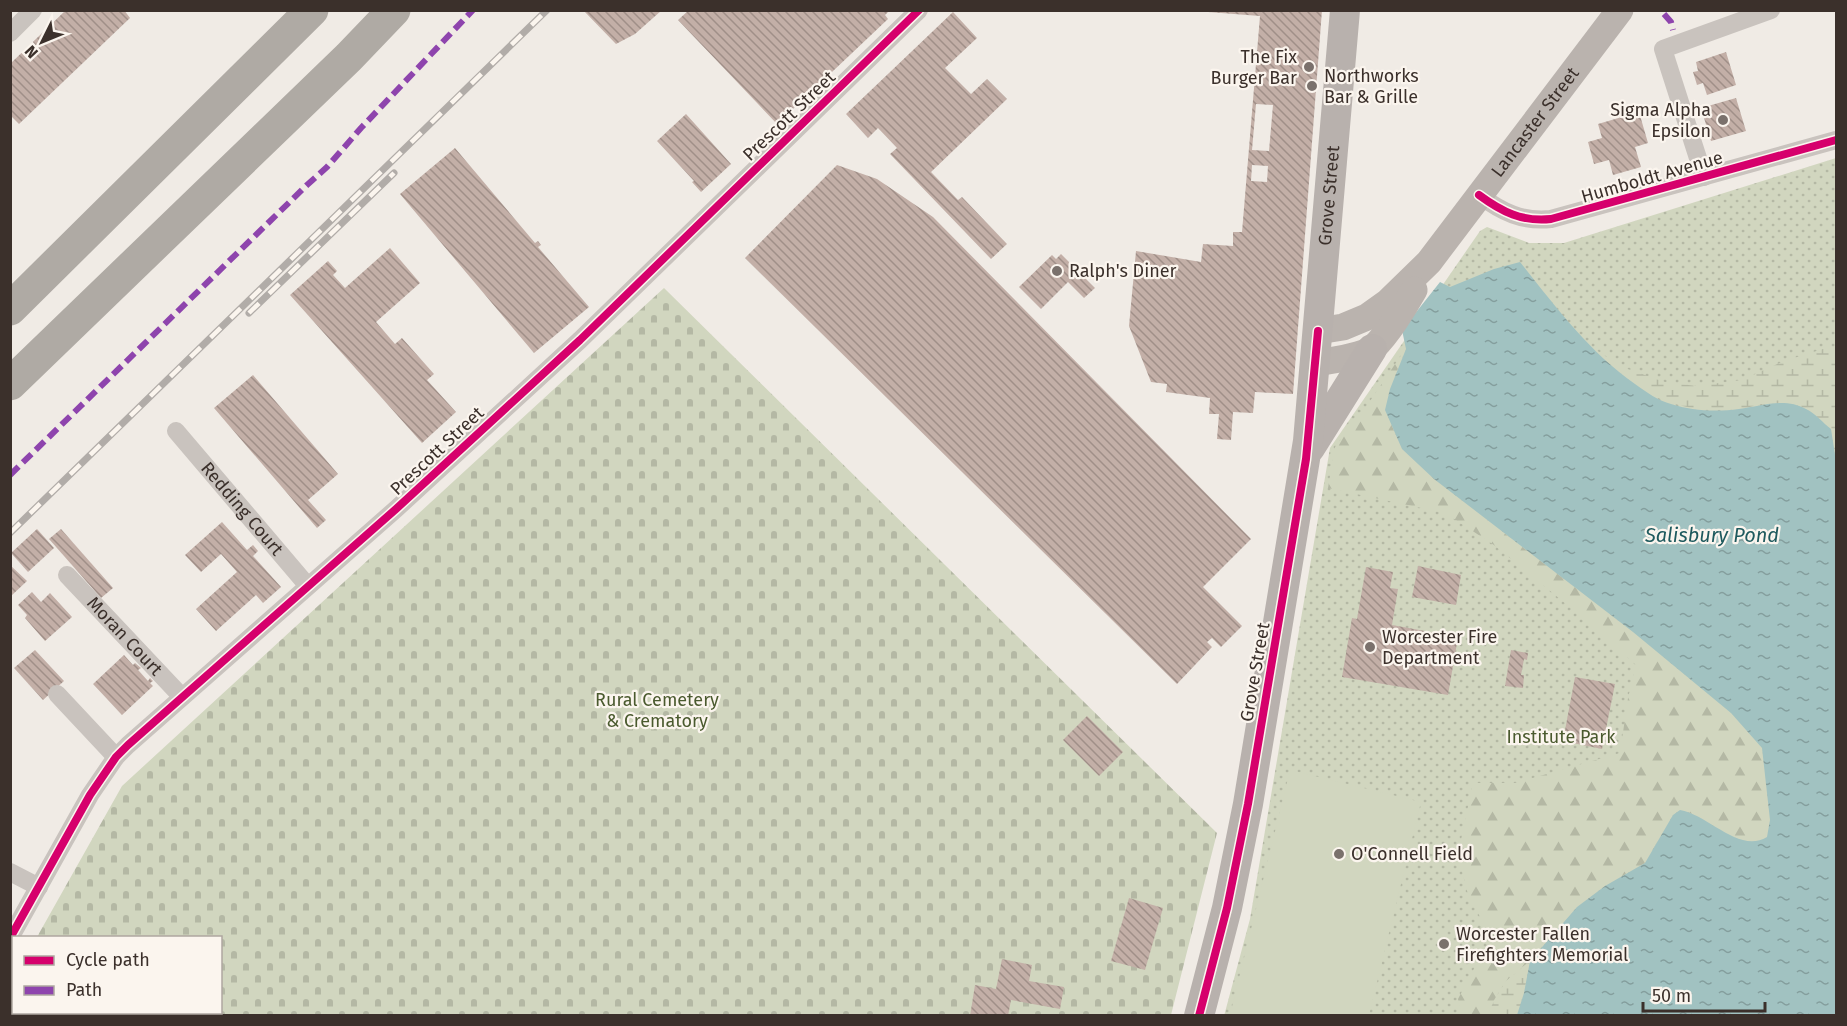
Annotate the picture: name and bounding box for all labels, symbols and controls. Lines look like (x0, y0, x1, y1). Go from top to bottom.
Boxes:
north arrow (12, 12, 72, 72)
text: N (21, 42, 42, 62)
place label: The Fix Burger Bar (1211, 46, 1297, 89)
marker: The Fix Burger Bar (1302, 60, 1316, 74)
street label: Lancaster Street (1486, 62, 1584, 181)
place label: Northworks Bar & Grille (1324, 65, 1419, 108)
street label: Prescott Street (738, 66, 840, 166)
marker: Northworks Bar & Grille (1305, 79, 1319, 93)
place label: Sigma Alpha Epsilon (1610, 99, 1711, 142)
marker: Sigma Alpha Epsilon (1716, 113, 1730, 127)
street label: Grove Street (1314, 144, 1344, 246)
street label: Humboldt Avenue (1579, 146, 1725, 208)
place label: Ralph's Diner (1069, 260, 1177, 282)
marker: Ralph's Diner (1050, 264, 1064, 278)
street label: Prescott Street (386, 402, 489, 500)
street label: Redding Court (196, 457, 288, 560)
water label: Salisbury Pond (1644, 523, 1779, 547)
street label: Moran Court (82, 592, 167, 680)
street label: Grove Street (1235, 620, 1275, 723)
place label: Worcester Fire Department (1382, 626, 1497, 669)
marker: Worcester Fire Department (1363, 640, 1377, 654)
park label: Rural Cemetery & Crematory (595, 689, 719, 732)
park label: Institute Park (1506, 726, 1616, 748)
place label: O'Connell Field (1351, 843, 1473, 865)
marker: O'Connell Field (1332, 847, 1346, 861)
place label: Worcester Fallen Firefighters Memorial (1456, 923, 1628, 966)
legend (12, 936, 222, 1014)
marker: Worcester Fallen Firefighters Memorial (1437, 937, 1451, 951)
text: Cycle path (66, 949, 150, 971)
scale bar (1643, 975, 1764, 1013)
text: Path (66, 979, 102, 1001)
text: 50 m (1652, 985, 1691, 1007)

